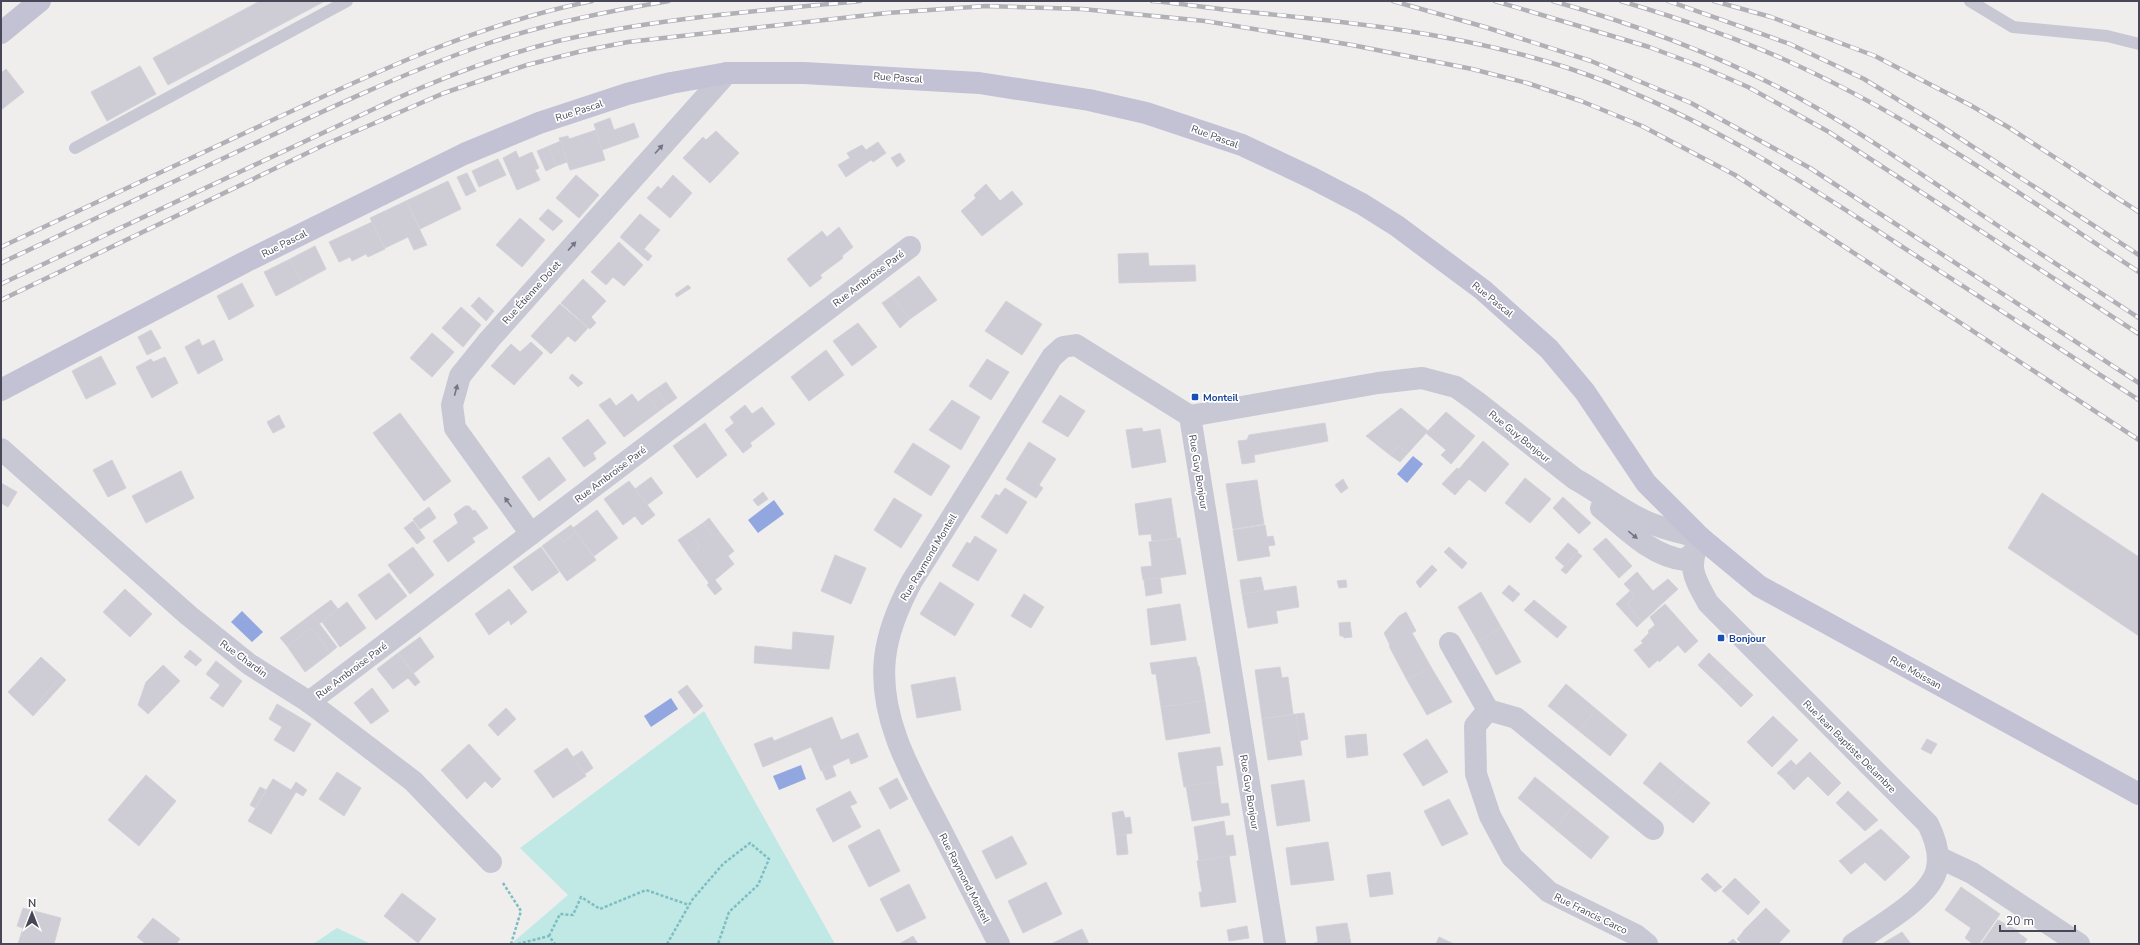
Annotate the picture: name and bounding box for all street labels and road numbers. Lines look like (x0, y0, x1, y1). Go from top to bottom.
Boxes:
street label: Rue Pascal (873, 69, 923, 87)
street label: Rue Pascal (554, 97, 605, 125)
street label: Rue Pascal (1189, 122, 1240, 152)
street label: Rue Pascal (259, 226, 310, 261)
street label: Rue Ambroise Paré (830, 247, 907, 310)
street label: Rue Étienne Dolet (499, 257, 564, 327)
street label: Rue Pascal (1469, 279, 1516, 321)
street label: Rue Guy Bonjour (1485, 407, 1554, 466)
street label: Rue Guy Bonjour (1185, 434, 1211, 511)
street label: Rue Ambroise Paré (572, 443, 649, 506)
street label: Rue Raymond Monteil (897, 511, 960, 604)
street label: Rue Chardin (217, 637, 270, 681)
street label: Rue Ambroise Paré (313, 639, 390, 702)
street label: Rue Moissan (1887, 653, 1944, 693)
street label: Rue Jean Baptiste Delambre (1800, 697, 1899, 796)
street label: Rue Guy Bonjour (1236, 754, 1262, 831)
street label: Rue Raymond Monteil (935, 831, 993, 926)
street label: Rue Francis Carco (1552, 890, 1630, 938)

